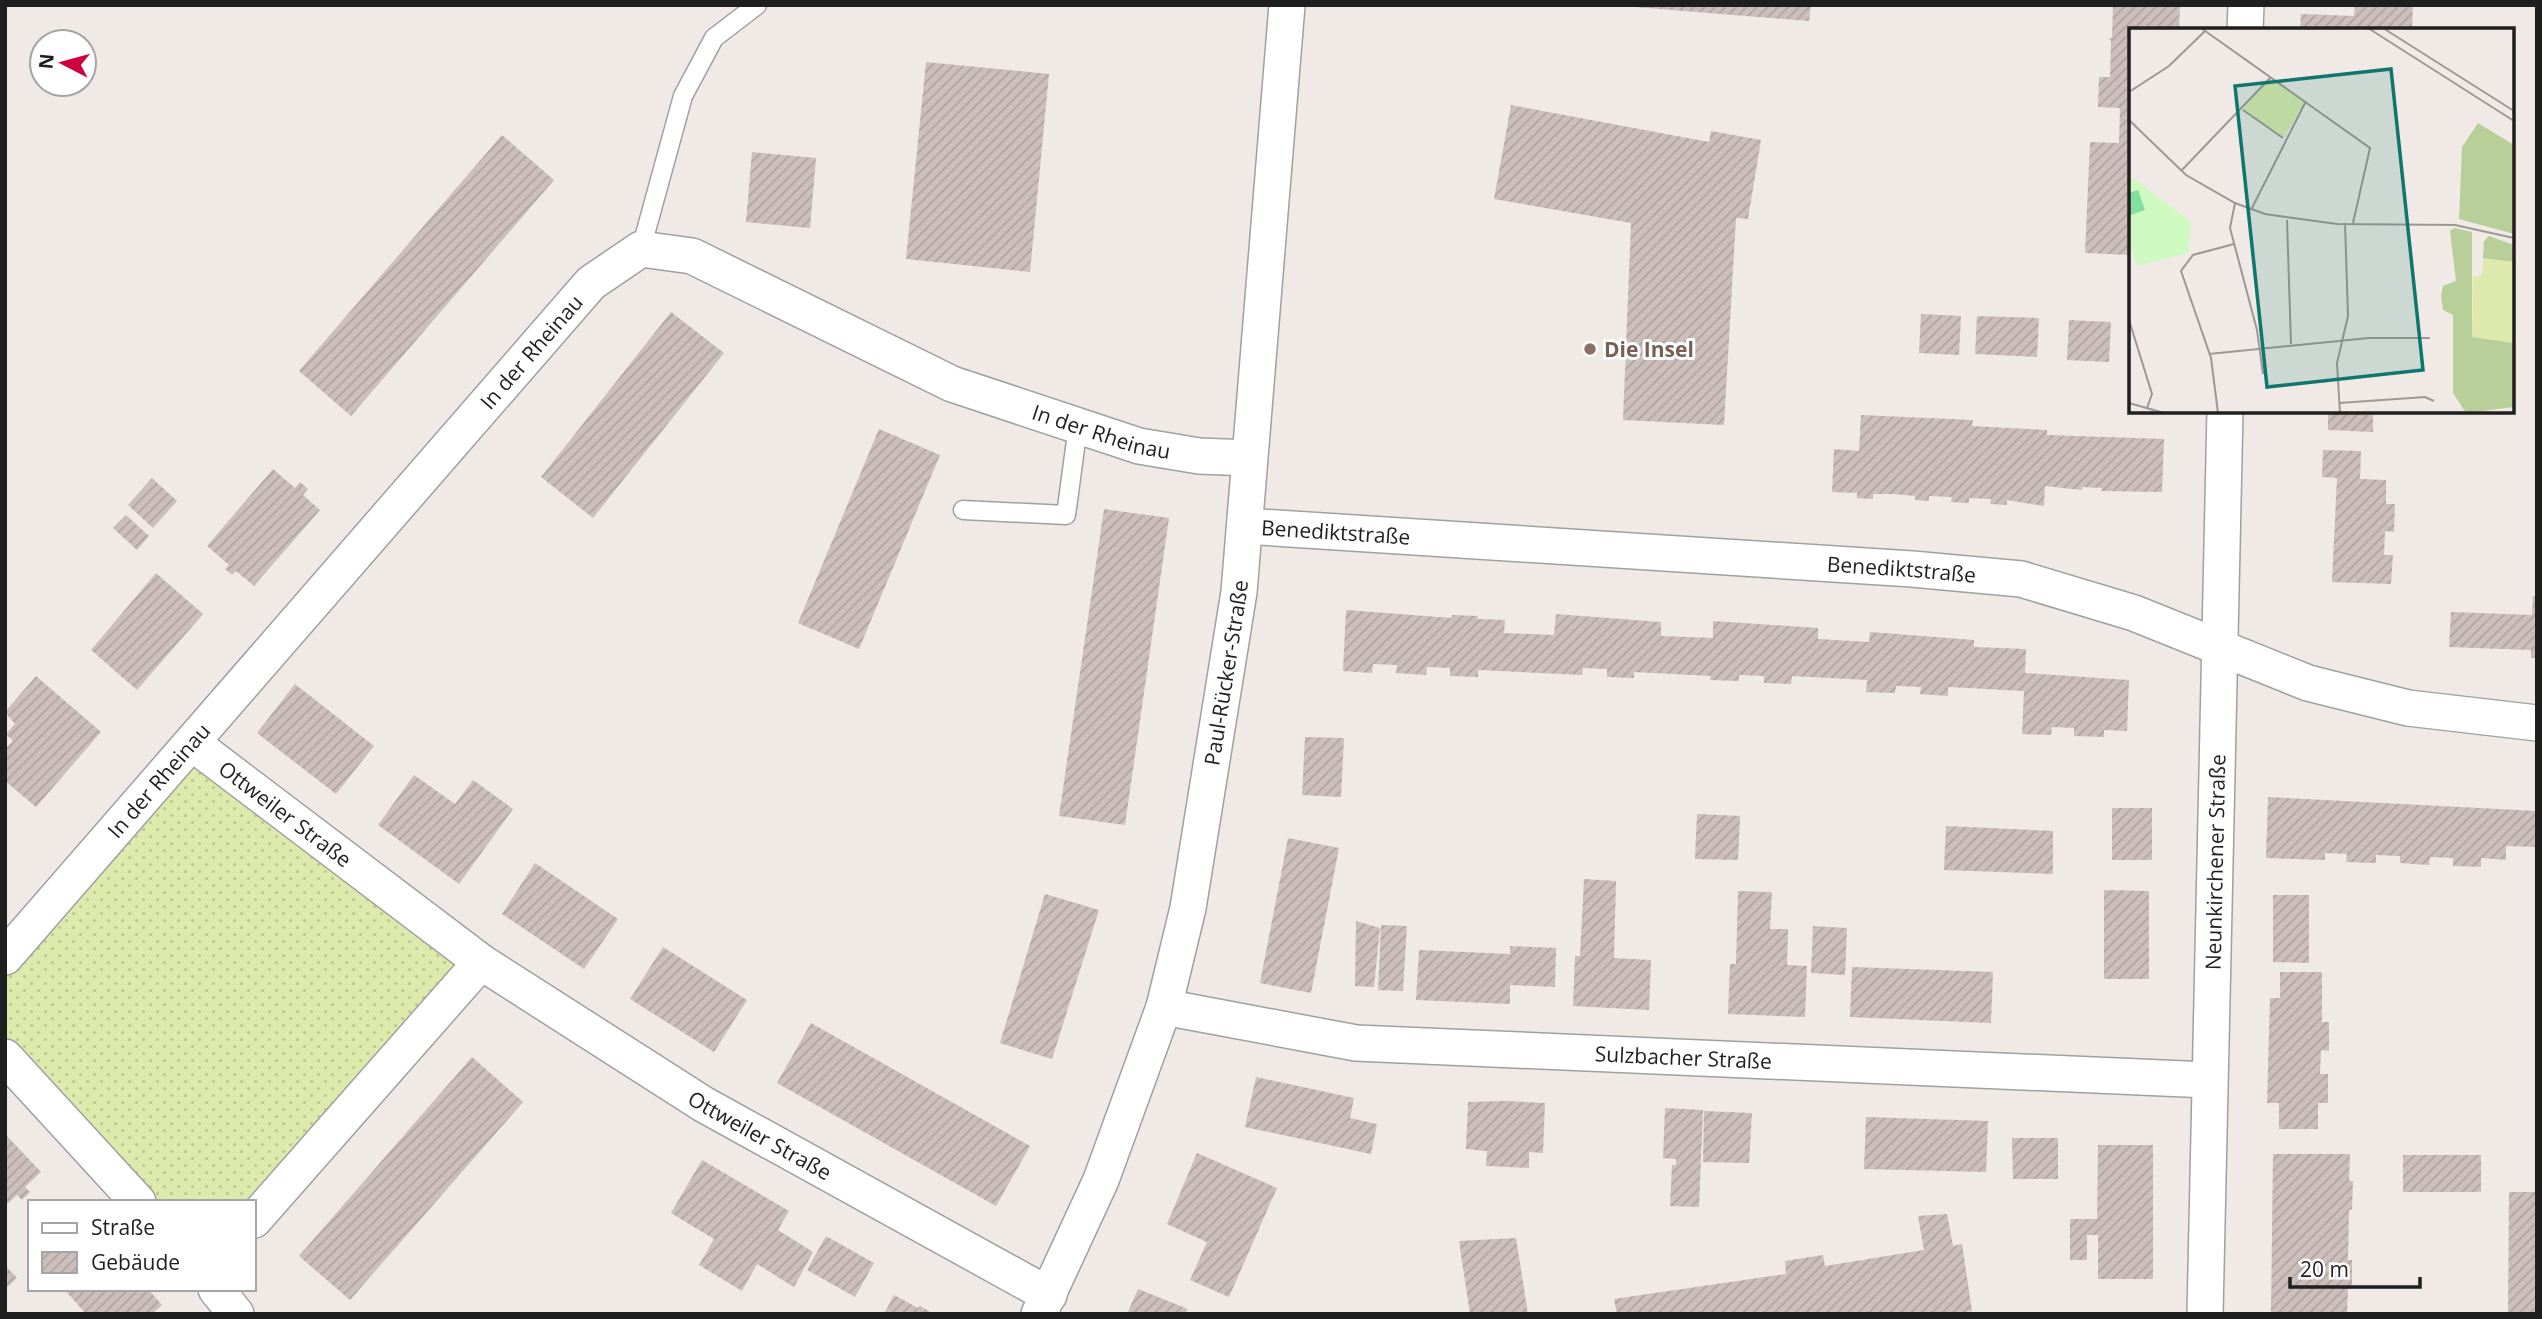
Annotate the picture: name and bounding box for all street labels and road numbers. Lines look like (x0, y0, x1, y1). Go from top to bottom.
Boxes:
street label: In der Rheinau (474, 288, 589, 415)
street label: In der Rheinau (1029, 398, 1173, 465)
street label: Benediktstraße (1260, 513, 1411, 551)
street label: Benediktstraße (1826, 550, 1977, 589)
street label: Paul-Rücker-Straße (1197, 579, 1254, 767)
street label: In der Rheinau (101, 717, 216, 844)
street label: Ottweiler Straße (213, 754, 357, 873)
street label: Neunkirchener Straße (2199, 754, 2231, 970)
street label: Sulzbacher Straße (1594, 1039, 1772, 1075)
street label: Ottweiler Straße (683, 1084, 837, 1186)

